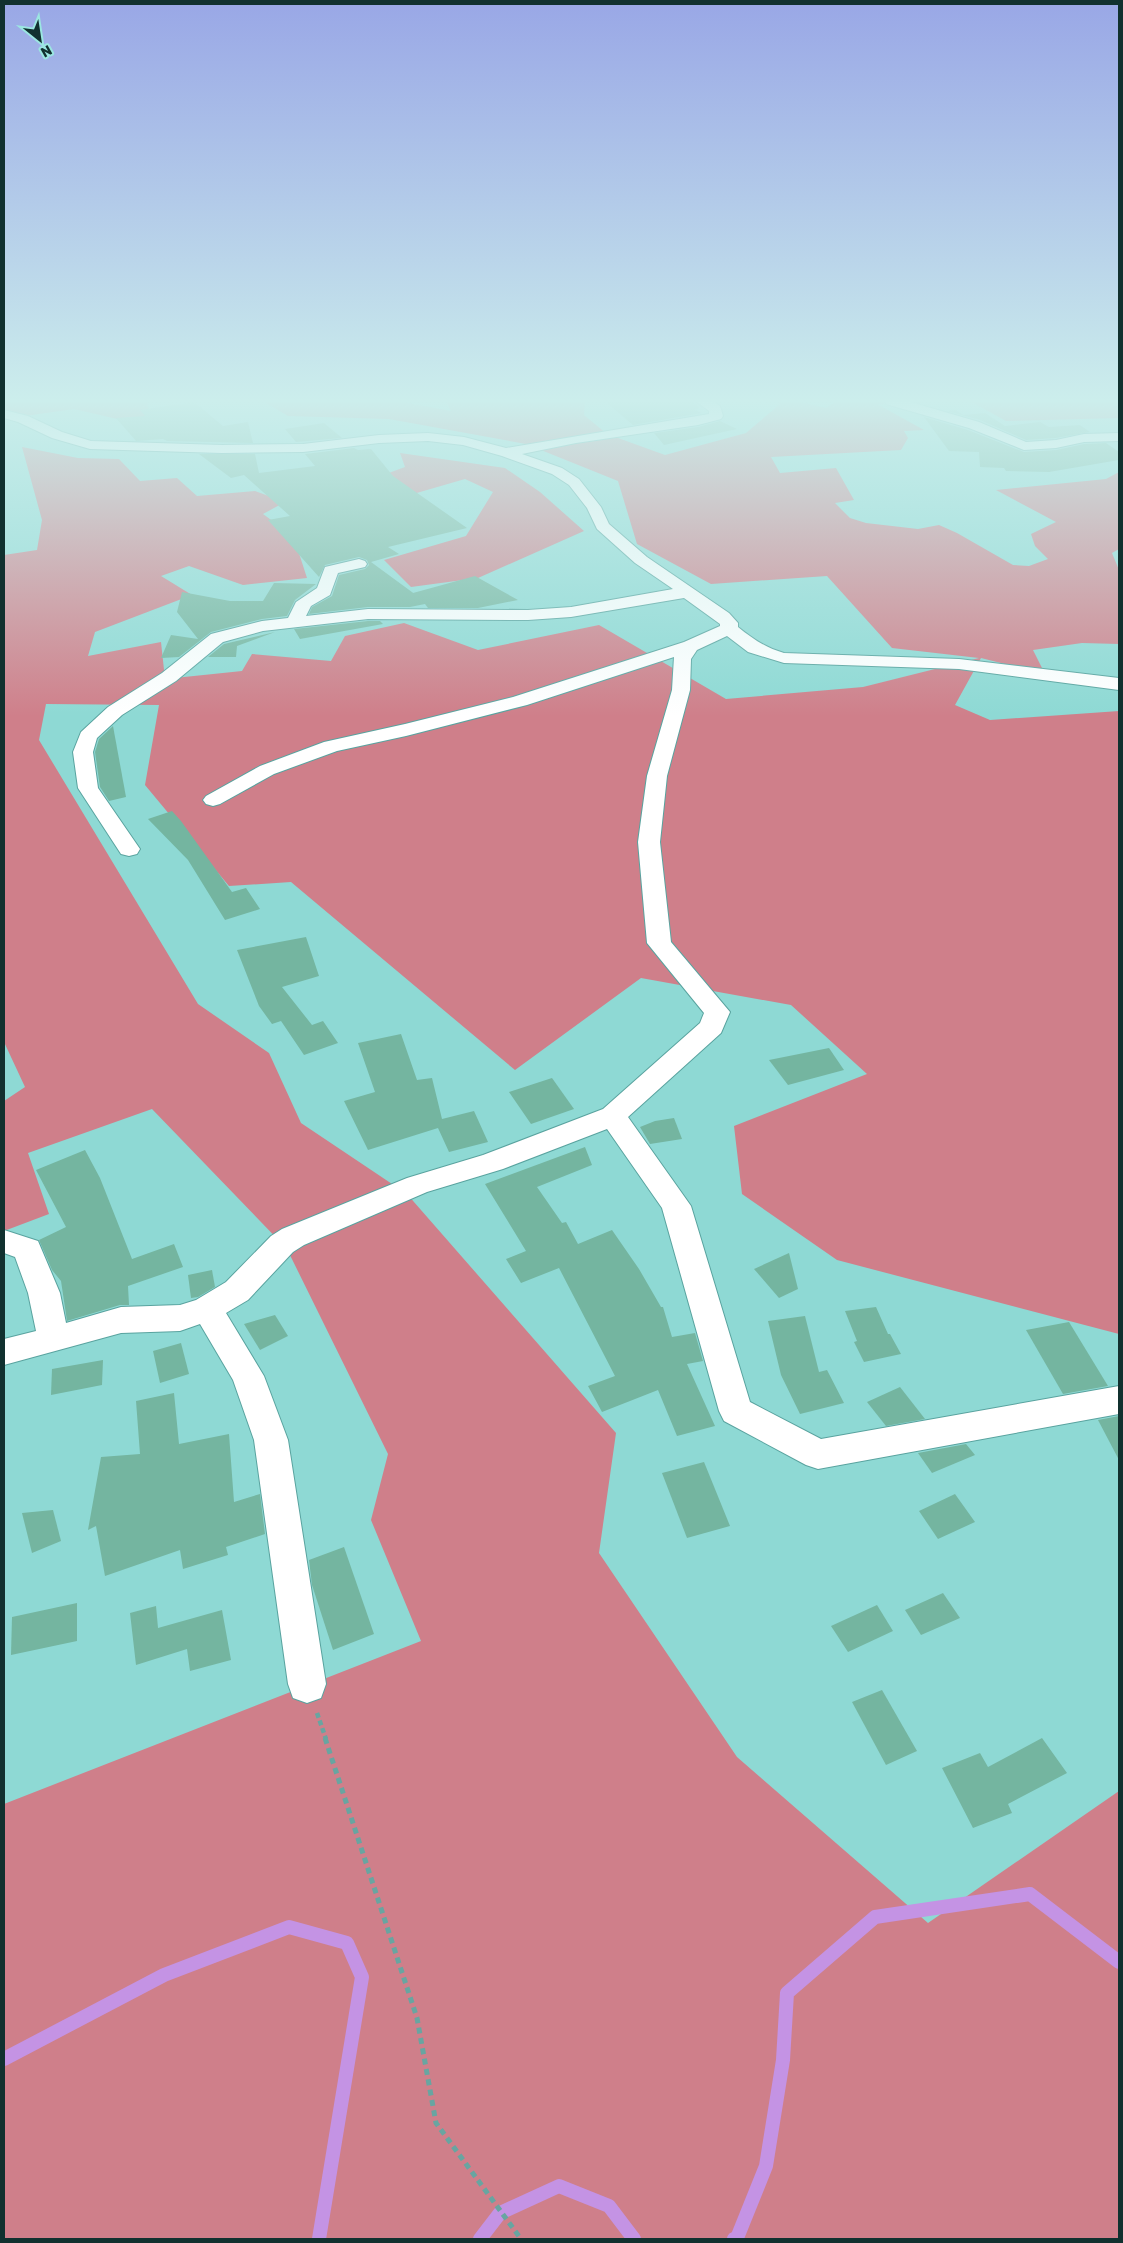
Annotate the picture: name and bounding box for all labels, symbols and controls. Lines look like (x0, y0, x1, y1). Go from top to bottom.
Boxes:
north arrow (15, 15, 65, 65)
text: N (38, 41, 55, 61)

